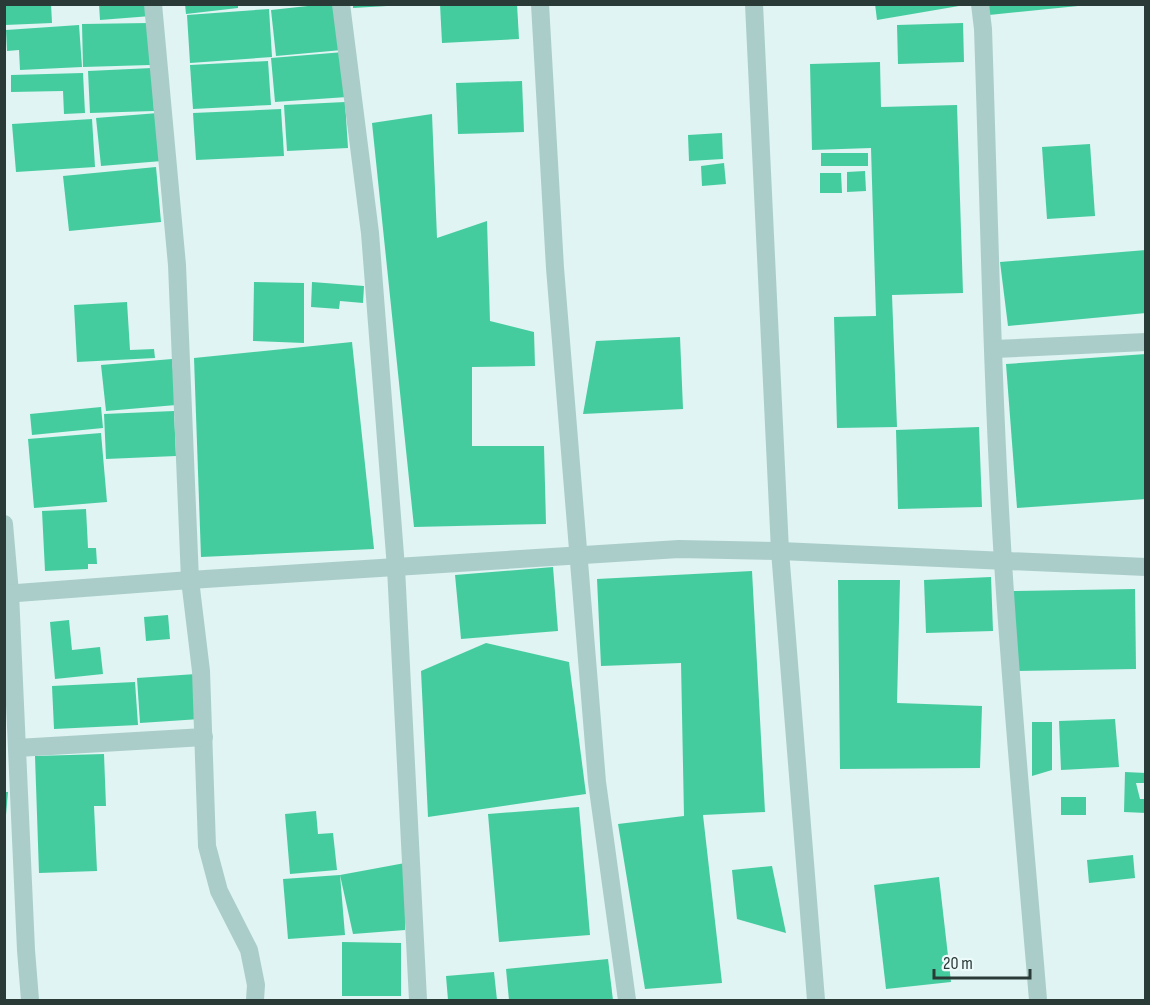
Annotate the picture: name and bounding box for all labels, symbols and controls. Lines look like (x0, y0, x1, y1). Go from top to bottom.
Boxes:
scale bar (934, 942, 1030, 980)
text: 20 m (943, 953, 973, 974)

